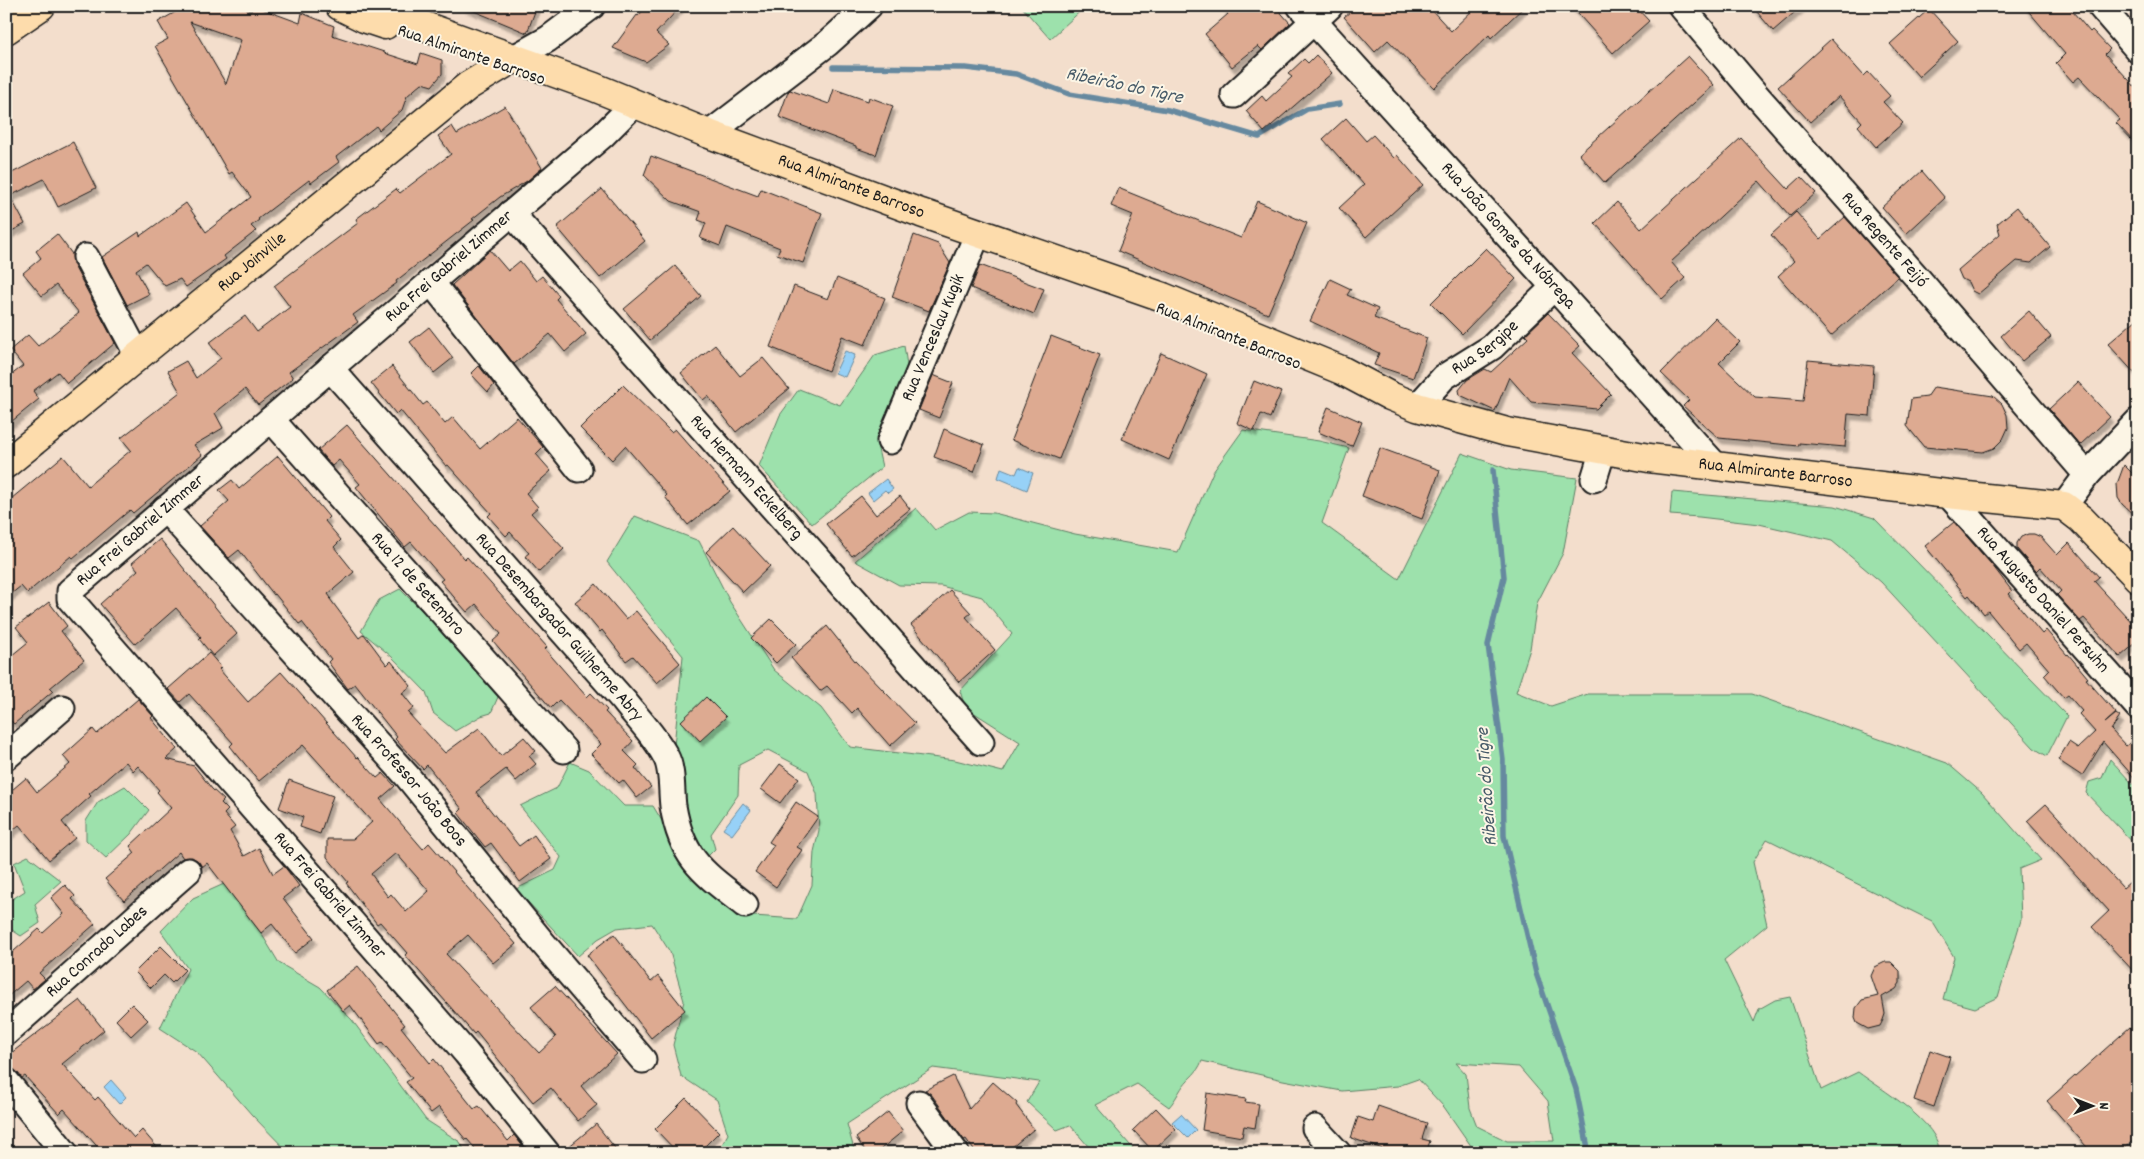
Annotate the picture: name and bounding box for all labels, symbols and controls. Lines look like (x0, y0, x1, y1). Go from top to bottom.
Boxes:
street label: Rua Almirante Barroso (394, 19, 548, 93)
water label: Ribeirão do Tigre (1063, 61, 1186, 113)
street label: Rua Almirante Barroso (774, 148, 928, 226)
street label: Rua João Gomes da Nóbrega (1435, 157, 1581, 315)
street label: Rua Regente Feijó (1835, 187, 1933, 294)
street label: Rua Frei Gabriel Zimmer (380, 205, 519, 329)
street label: Rua Joinville (212, 227, 292, 298)
street label: Rua Venceslau Kugik (896, 270, 972, 405)
street label: Rua Almirante Barroso (1151, 296, 1305, 378)
street label: Rua Sergipe (1447, 315, 1525, 382)
street label: Rua Hermann Eckelberg (684, 410, 809, 546)
street label: Rua Almirante Barroso (1697, 452, 1854, 495)
street label: Rua Frei Gabriel Zimmer (71, 468, 210, 593)
street label: Rua Augusto Daniel Persuhn (1970, 521, 2115, 679)
street label: Rua 12 de Setembro (365, 527, 470, 642)
street label: Rua Desembargador Guilherme Abry (469, 528, 649, 728)
street label: Rua Professor João Boos (344, 709, 473, 853)
water label: Ribeirão do Tigre (1470, 725, 1506, 847)
street label: Rua Frei Gabriel Zimmer (267, 827, 392, 965)
street label: Rua Conrado Labes (41, 900, 154, 1004)
north arrow (2066, 1082, 2116, 1132)
text: N (2093, 1103, 2113, 1110)

